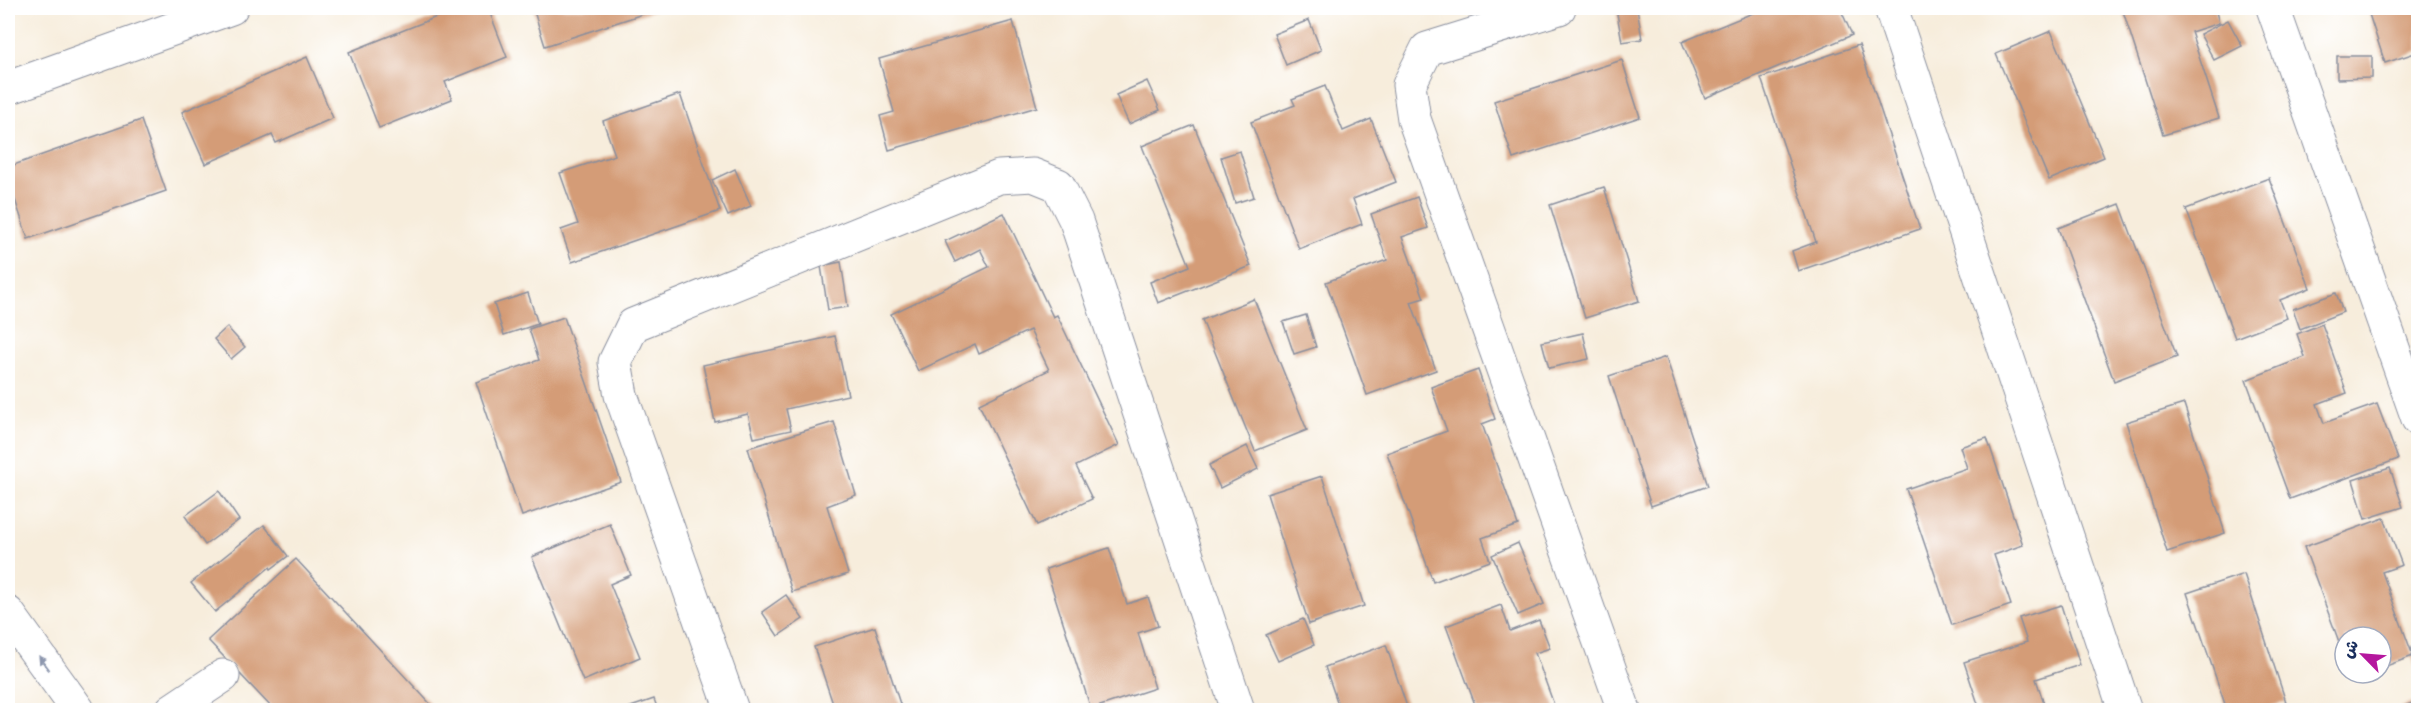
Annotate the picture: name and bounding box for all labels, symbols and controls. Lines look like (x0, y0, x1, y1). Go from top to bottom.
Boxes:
north arrow (2333, 625, 2393, 685)
text: ش (2337, 636, 2364, 662)
one-way arrow (38, 656, 50, 672)

